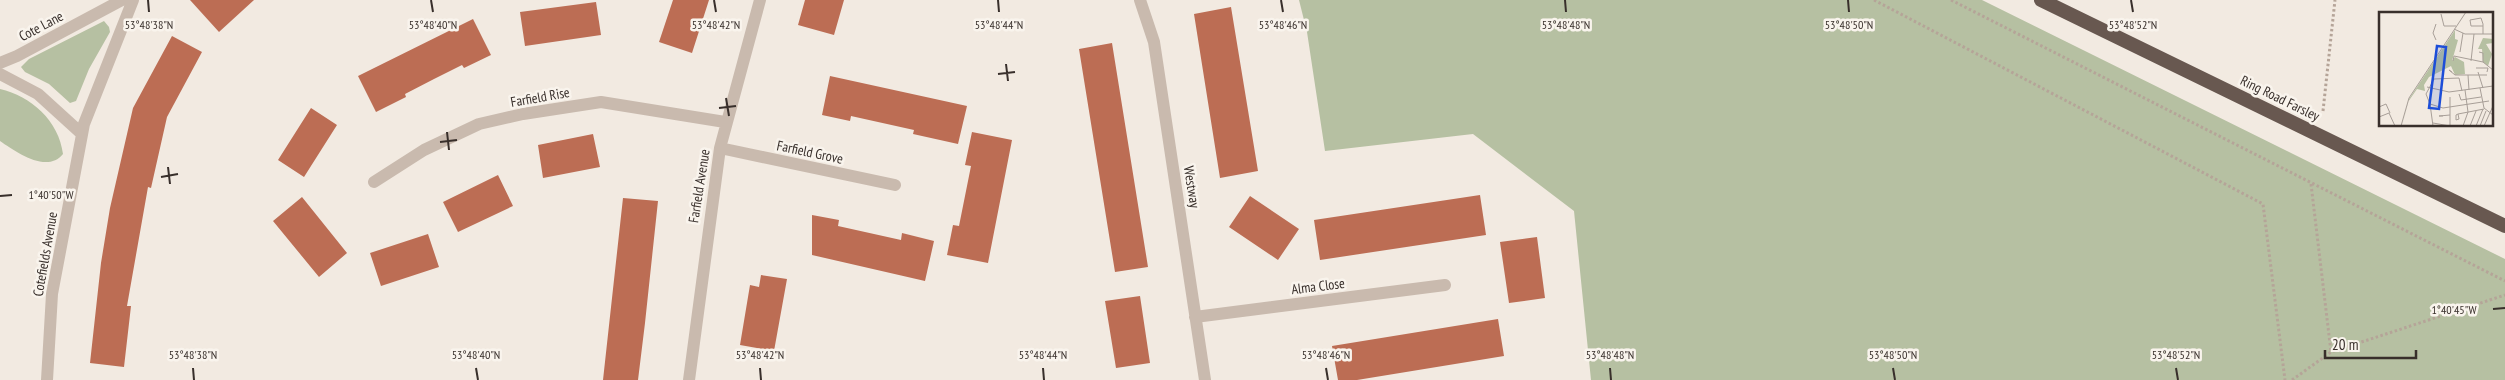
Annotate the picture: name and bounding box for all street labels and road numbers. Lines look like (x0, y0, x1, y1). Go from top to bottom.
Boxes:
street label: Cote Lane (16, 7, 66, 45)
street label: Ring Road Farsley (2237, 71, 2323, 125)
street label: Farfield Rise (509, 83, 571, 111)
street label: Farfield Grove (775, 136, 845, 168)
street label: Farfield Avenue (684, 148, 714, 224)
street label: Westway (1180, 165, 1204, 210)
street label: Cotefields Avenue (29, 210, 61, 298)
street label: Alma Close (1290, 274, 1346, 298)

